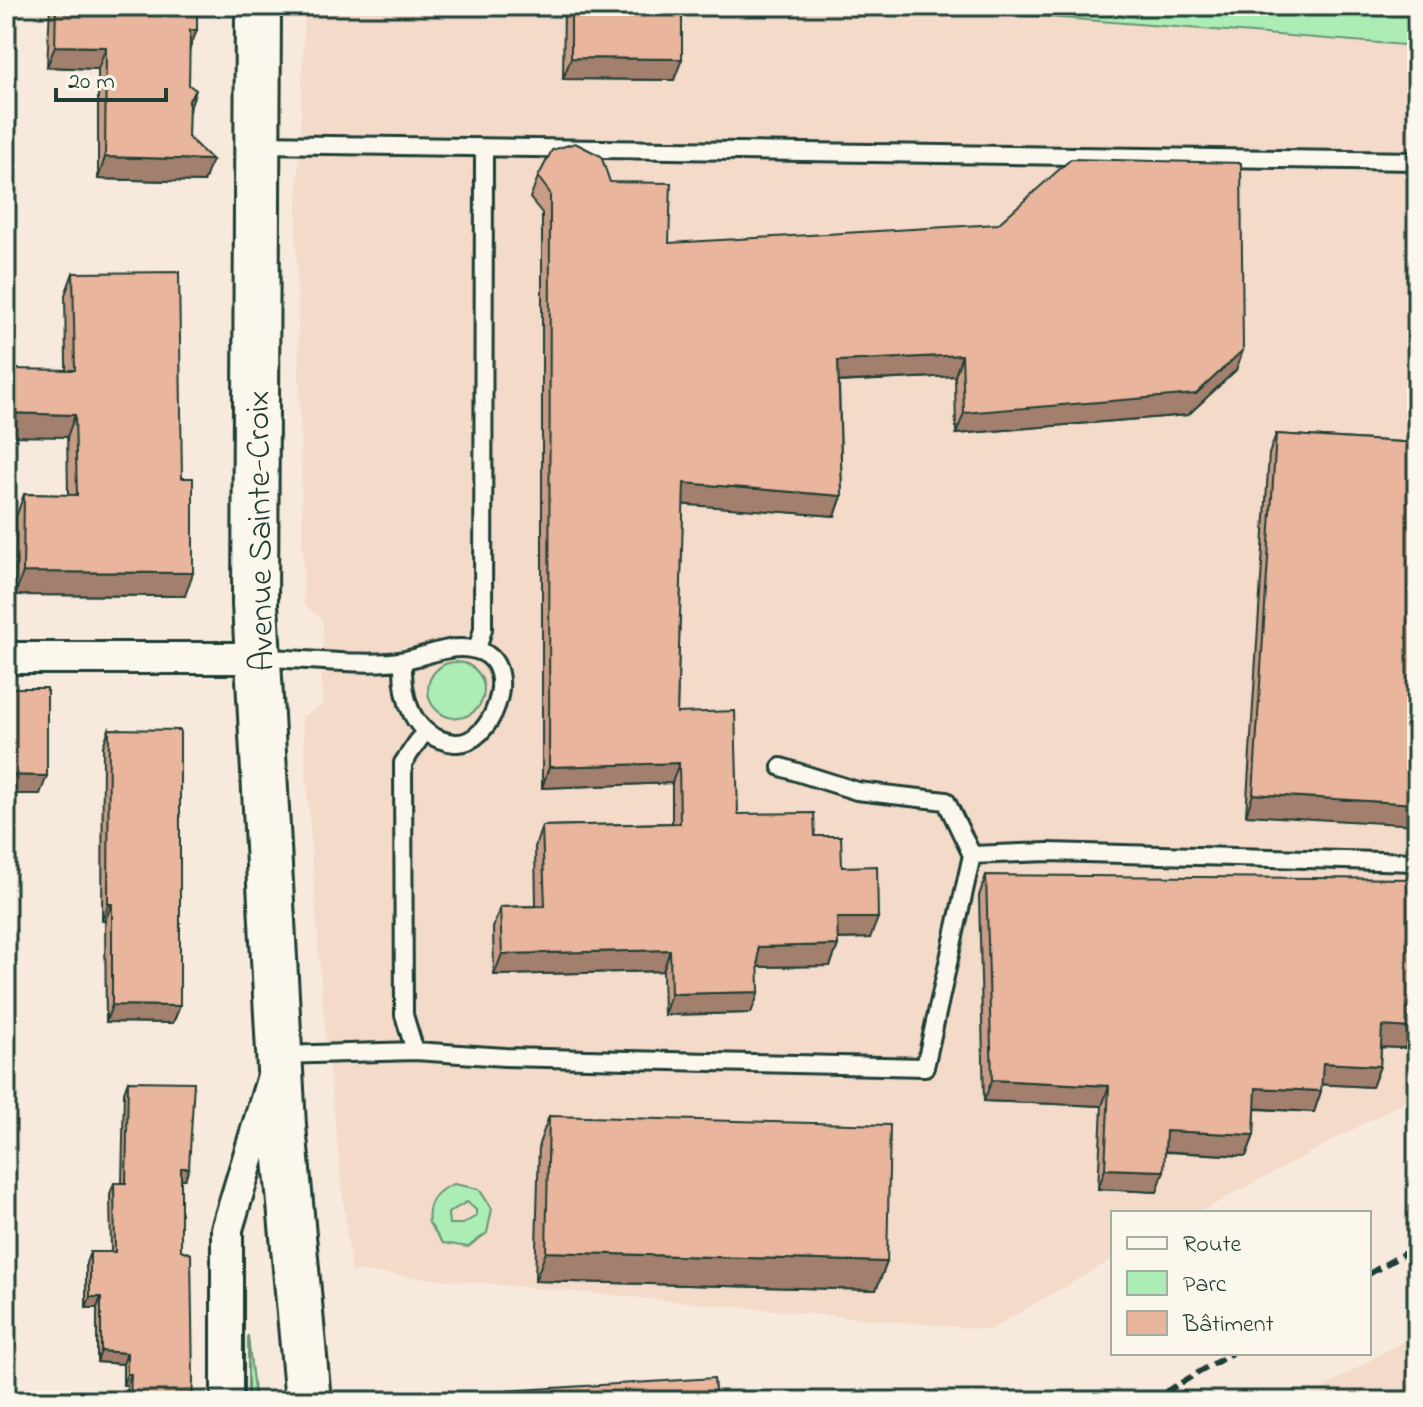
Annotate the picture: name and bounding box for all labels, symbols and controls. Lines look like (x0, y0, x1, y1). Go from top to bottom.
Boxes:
scale bar (56, 52, 166, 102)
text: 20 m (68, 65, 115, 100)
street label: Avenue Sainte-Croix (235, 390, 289, 672)
legend (1111, 1211, 1371, 1355)
text: Route (1183, 1228, 1241, 1263)
text: Parc (1183, 1268, 1227, 1303)
text: Bâtiment (1182, 1308, 1274, 1343)

